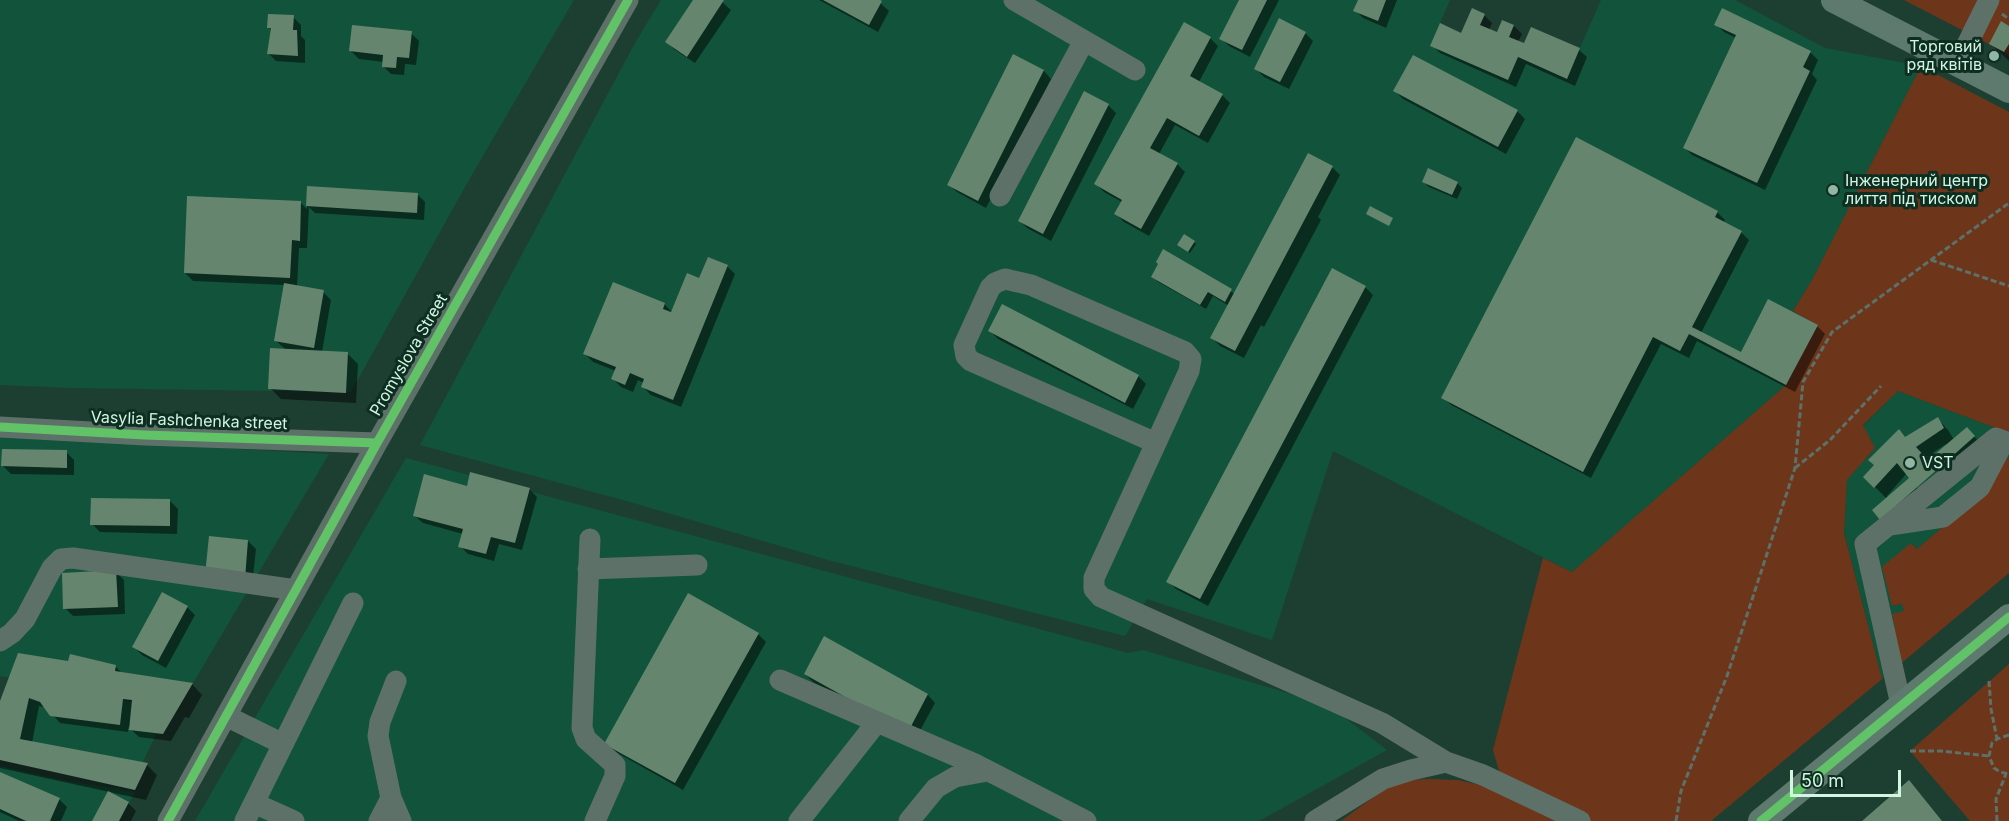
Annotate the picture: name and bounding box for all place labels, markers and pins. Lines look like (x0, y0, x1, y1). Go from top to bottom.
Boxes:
place label: Торговий ряд квітів (1907, 37, 1982, 75)
marker: Торговий ряд квітів (1987, 49, 2001, 63)
place label: Інженерний центр лиття під тиском (1845, 171, 1988, 209)
marker: Інженерний центр лиття під тиском (1826, 183, 1840, 197)
place label: VST (1922, 453, 1954, 473)
marker: VST (1903, 456, 1917, 470)

